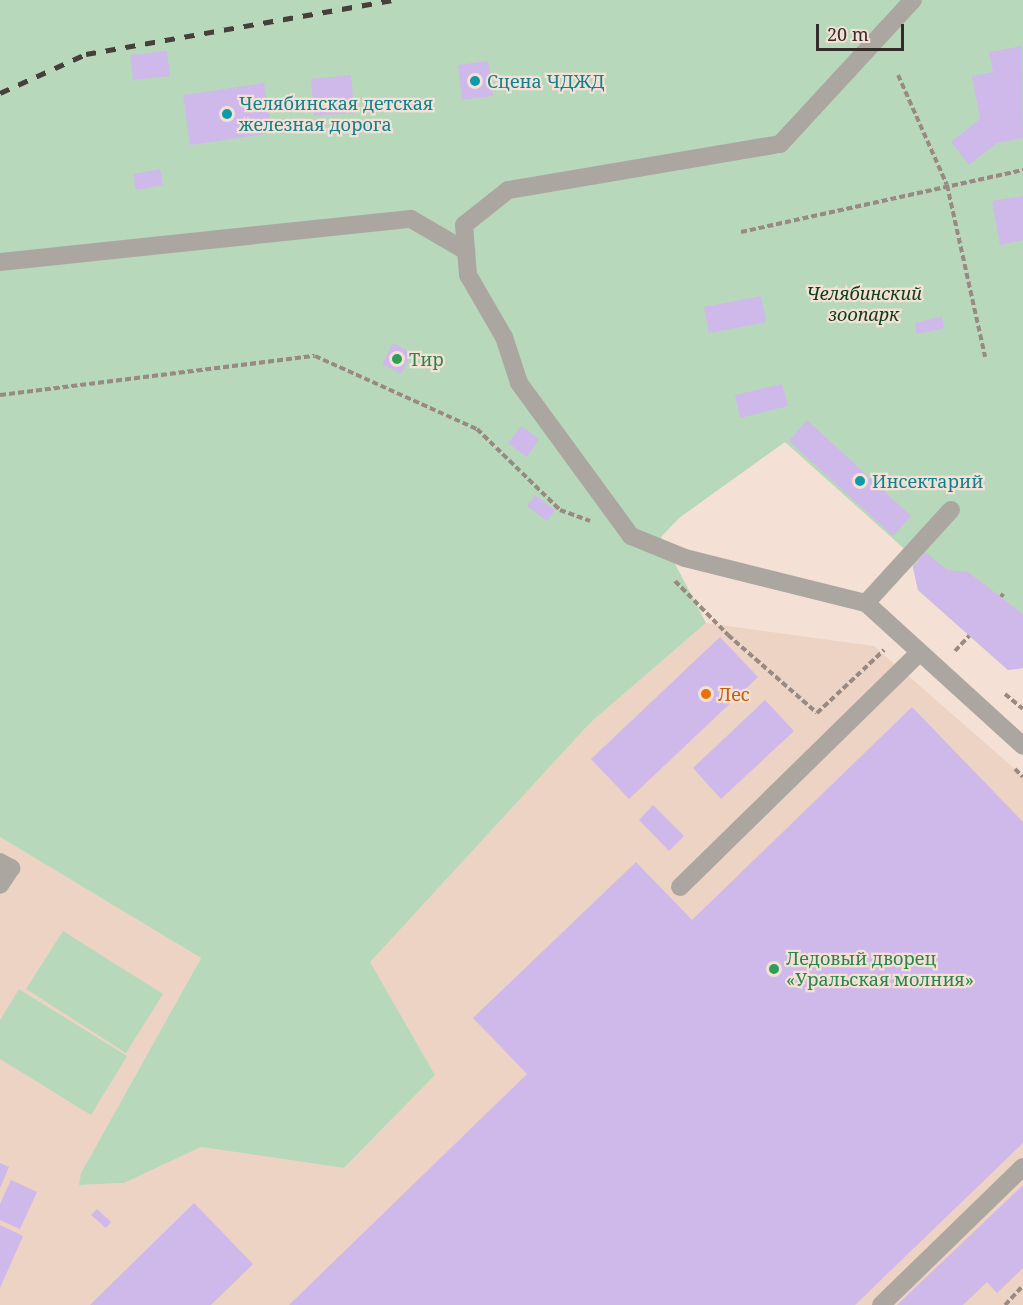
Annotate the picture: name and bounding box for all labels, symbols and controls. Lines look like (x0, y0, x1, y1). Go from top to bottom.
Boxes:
scale bar (819, 12, 908, 50)
text: 20 m (827, 22, 869, 46)
place label: Сцена ЧДЖД (487, 70, 605, 92)
marker: Сцена ЧДЖД (468, 74, 482, 88)
place label: Челябинская детская железная дорога (239, 93, 433, 136)
marker: Челябинская детская железная дорога (220, 107, 234, 121)
park label: Челябинский зоопарк (806, 283, 922, 326)
place label: Тир (409, 348, 444, 370)
marker: Тир (390, 352, 404, 366)
place label: Инсектарий (872, 470, 983, 492)
marker: Инсектарий (853, 474, 867, 488)
place label: Лес (718, 683, 750, 705)
marker: Лес (699, 687, 713, 701)
place label: Ледовый дворец «Уральская молния» (786, 948, 974, 990)
marker: Ледовый дворец «Уральская молния» (767, 962, 781, 976)

